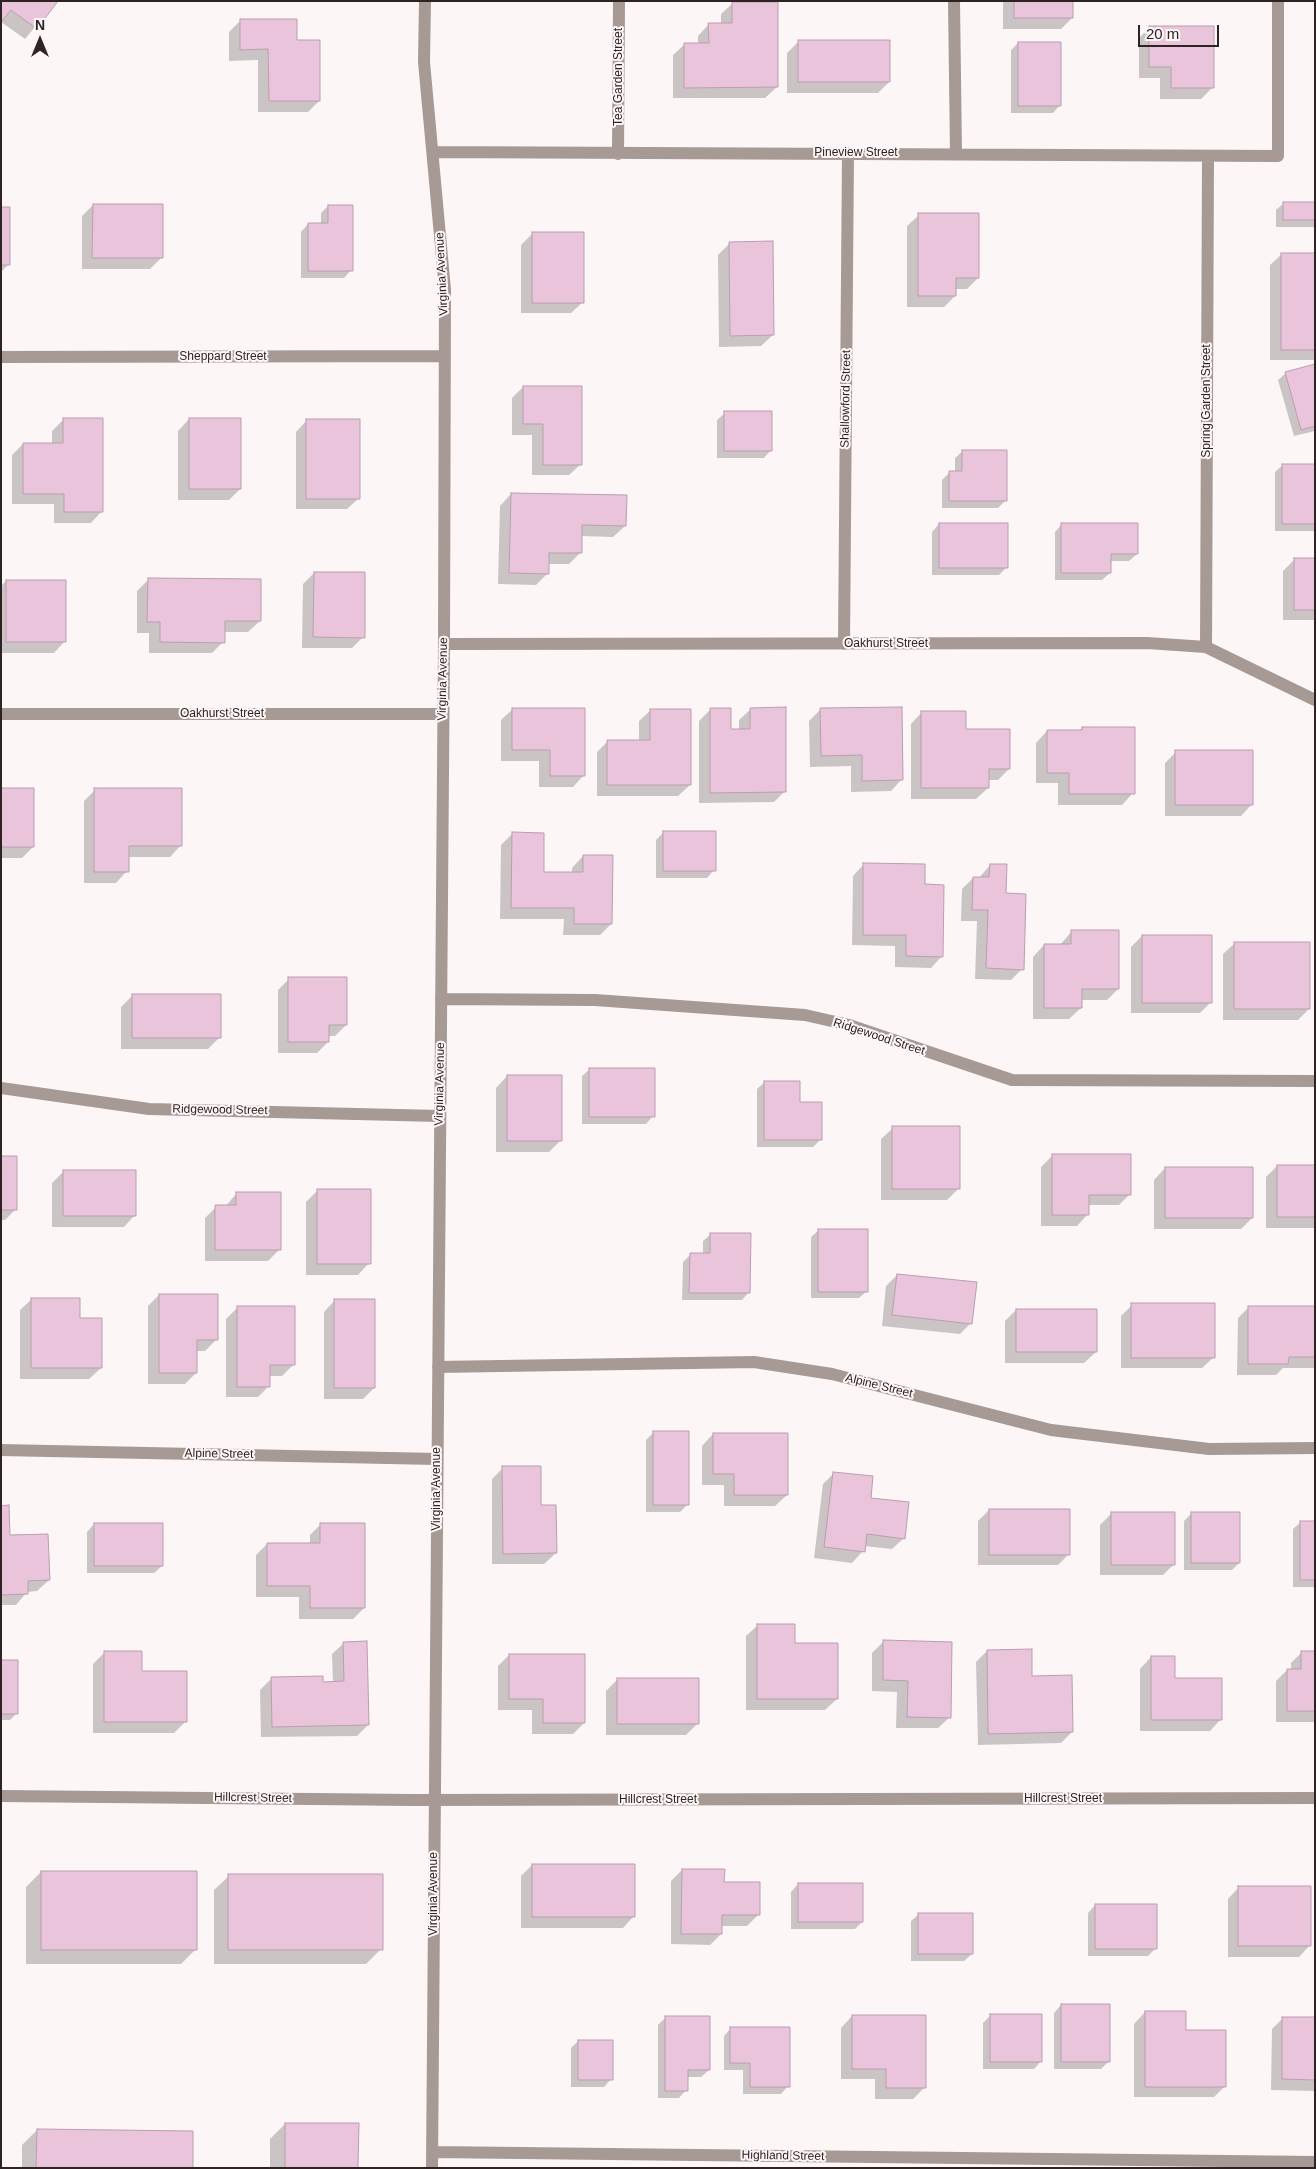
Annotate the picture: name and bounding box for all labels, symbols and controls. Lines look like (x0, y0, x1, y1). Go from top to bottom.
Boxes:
north arrow (15, 15, 65, 65)
scale bar (1141, 15, 1222, 47)
text: N (35, 17, 45, 33)
text: 20 m (1146, 25, 1179, 42)
street label: Tea Garden Street (612, 28, 626, 126)
street label: Pineview Street (814, 146, 898, 160)
street label: Virginia Avenue (433, 232, 451, 316)
street label: Spring Garden Street (1200, 344, 1214, 458)
street label: Sheppard Street (179, 350, 267, 364)
street label: Shallowford Street (838, 350, 854, 448)
street label: Virginia Avenue (435, 637, 451, 721)
street label: Oakhurst Street (844, 637, 928, 651)
street label: Oakhurst Street (180, 707, 264, 721)
street label: Ridgewood Street (831, 1015, 927, 1059)
street label: Virginia Avenue (432, 1042, 448, 1126)
street label: Ridgewood Street (172, 1102, 268, 1118)
street label: Alpine Street (844, 1371, 914, 1401)
street label: Alpine Street (185, 1446, 253, 1462)
street label: Virginia Avenue (430, 1447, 444, 1531)
street label: Hillcrest Street (214, 1790, 292, 1806)
street label: Hillcrest Street (1024, 1792, 1102, 1806)
street label: Hillcrest Street (619, 1793, 697, 1807)
street label: Virginia Avenue (427, 1852, 441, 1936)
street label: Highland Street (742, 2148, 824, 2164)

